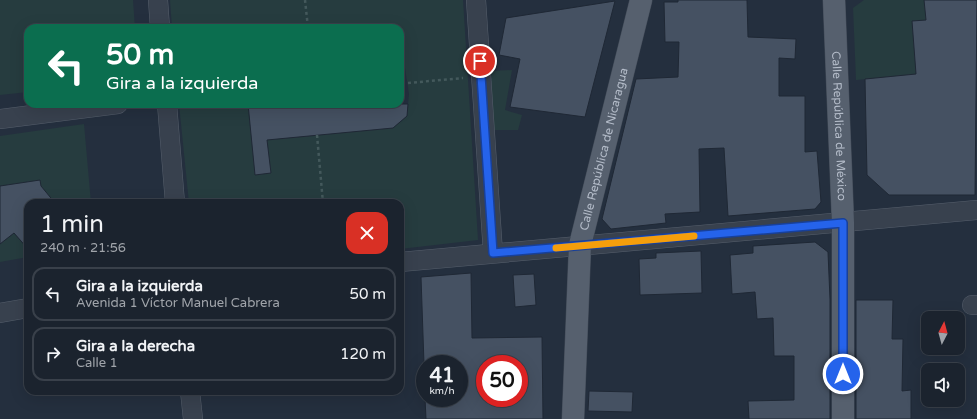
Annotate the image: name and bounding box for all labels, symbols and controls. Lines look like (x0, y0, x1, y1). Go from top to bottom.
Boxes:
text: 50 m (106, 38, 174, 72)
icon: left (40, 40, 92, 92)
pin (463, 44, 497, 78)
icon: arrive (469, 50, 491, 72)
street label: Calle República de México (829, 51, 849, 201)
street label: Calle República de Nicaragua (577, 66, 631, 232)
text: Gira a la izquierda (106, 72, 258, 94)
text: 1 min (40, 210, 104, 239)
button: close (346, 212, 388, 254)
text: 240 m · 21:56 (40, 240, 126, 256)
text: Gira a la izquierda (76, 277, 203, 295)
icon: left (42, 283, 64, 305)
text: 50 m (349, 285, 386, 303)
text: Avenida 1 Víctor Manuel Cabrera (76, 295, 280, 311)
north arrow (921, 311, 965, 355)
map controls (921, 311, 965, 407)
text: Gira a la derecha (76, 337, 195, 355)
icon: right (42, 343, 64, 365)
text: 120 m (340, 345, 386, 363)
position arrow (822, 353, 864, 395)
text: Calle 1 (76, 355, 118, 371)
speed limit sign: 50 (476, 355, 528, 407)
button: sound (921, 363, 965, 407)
text: 41 (429, 364, 455, 388)
text: km/h (429, 385, 455, 397)

